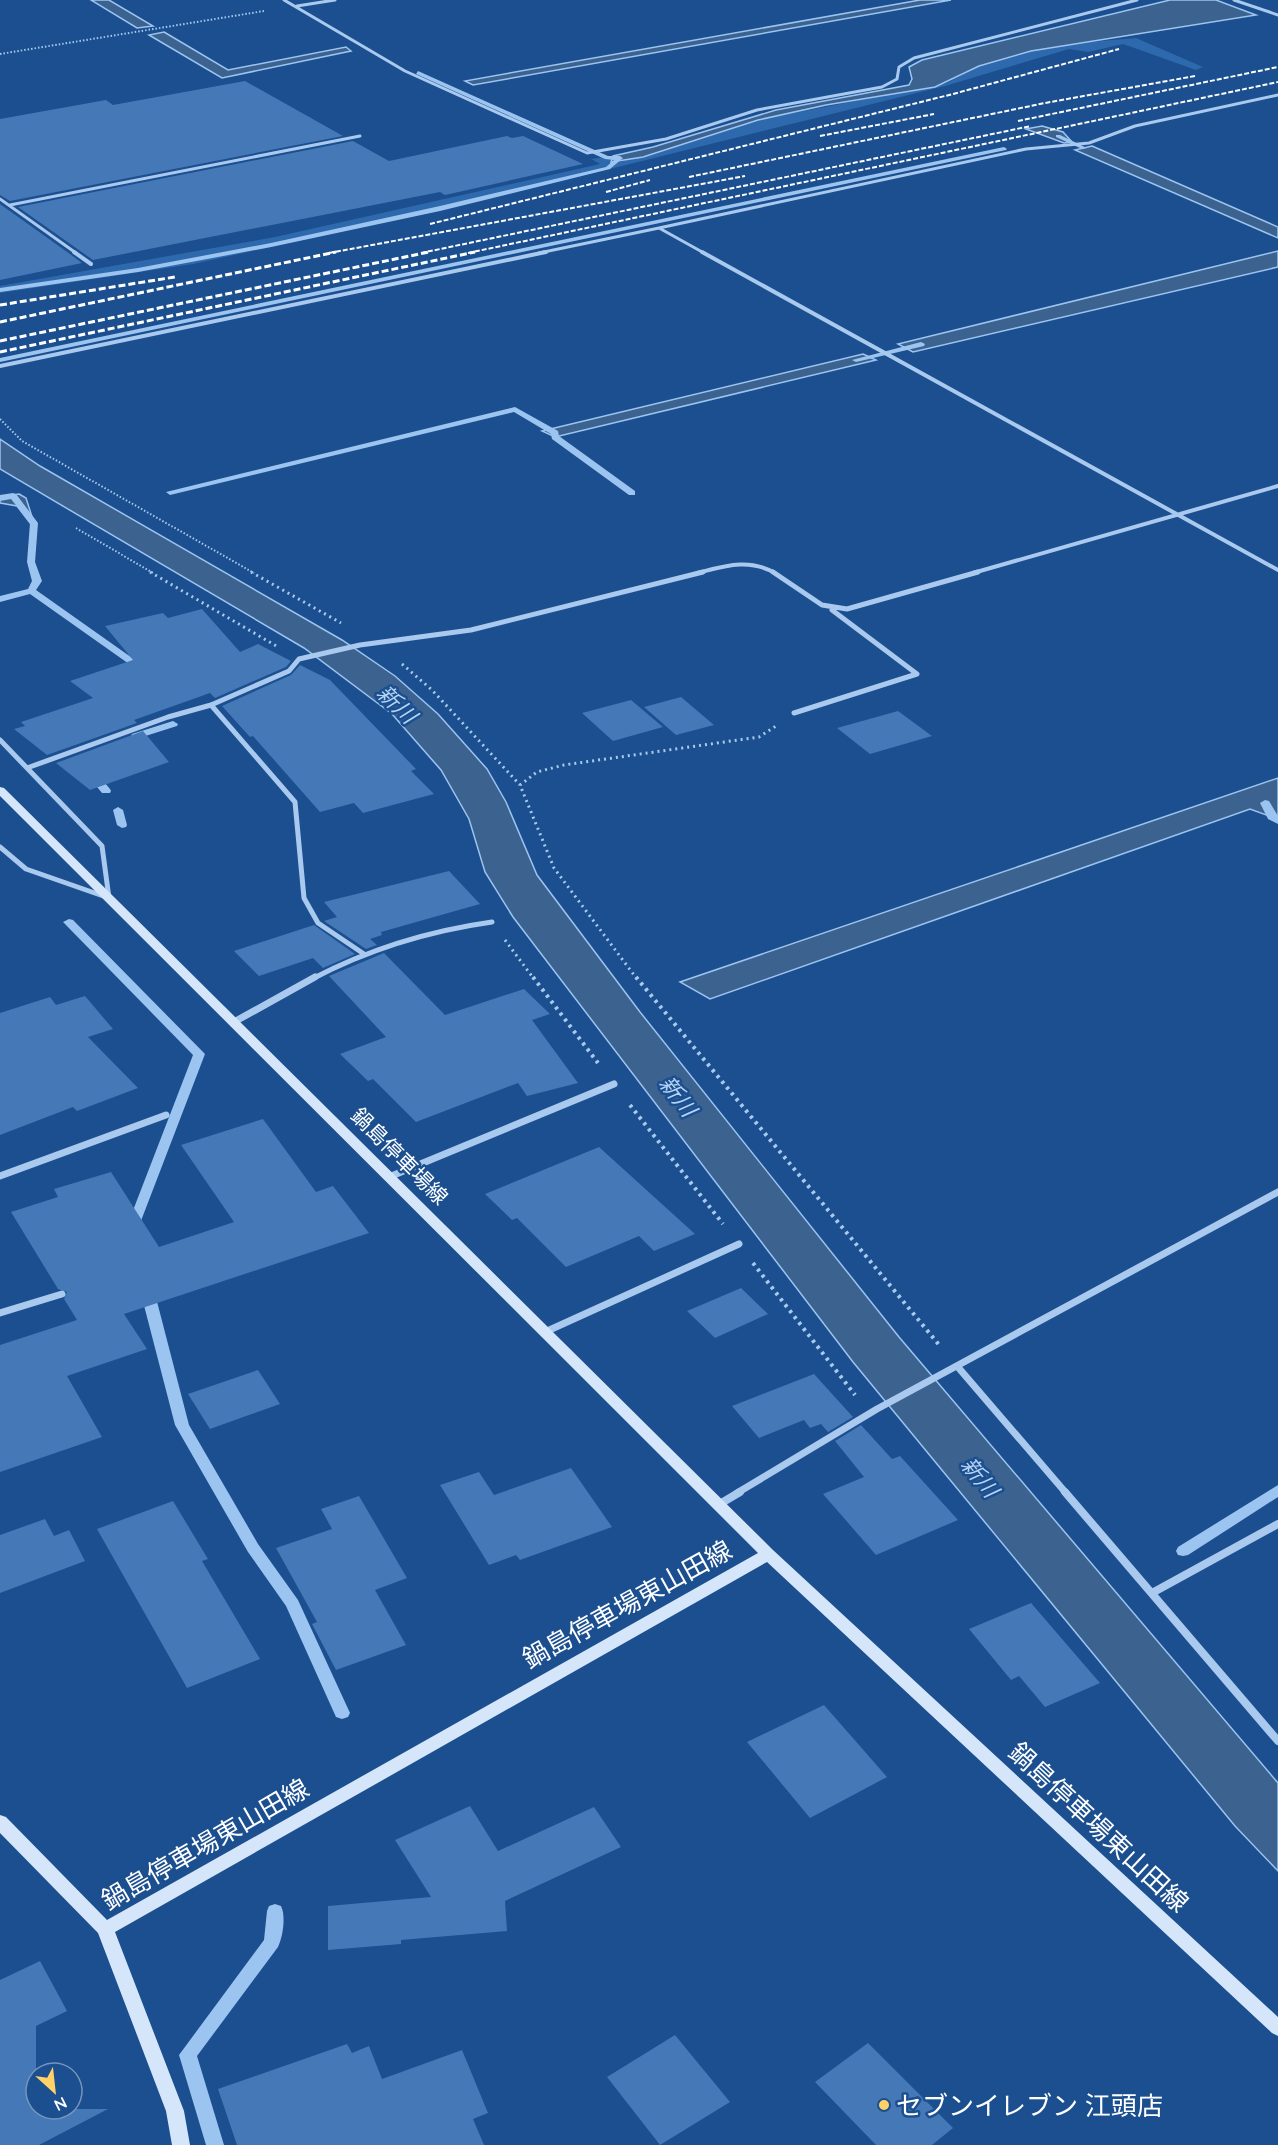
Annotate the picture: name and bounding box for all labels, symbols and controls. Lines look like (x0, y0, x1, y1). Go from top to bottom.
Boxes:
water label: 新川 (371, 679, 424, 731)
water label: 新川 (653, 1070, 704, 1124)
street label: 鍋島停車場線 (346, 1102, 454, 1210)
water label: 新川 (955, 1451, 1006, 1504)
street label: 鍋島停車場東山田線 (517, 1533, 737, 1675)
street label: 鍋島停車場東山田線 (1002, 1735, 1196, 1919)
street label: 鍋島停車場東山田線 (95, 1771, 315, 1917)
north arrow (24, 2061, 84, 2121)
place label: セブンイレブン 江頭店 (896, 2089, 1163, 2122)
text: N (51, 2093, 71, 2116)
marker: セブンイレブン 江頭店 (877, 2098, 891, 2112)

